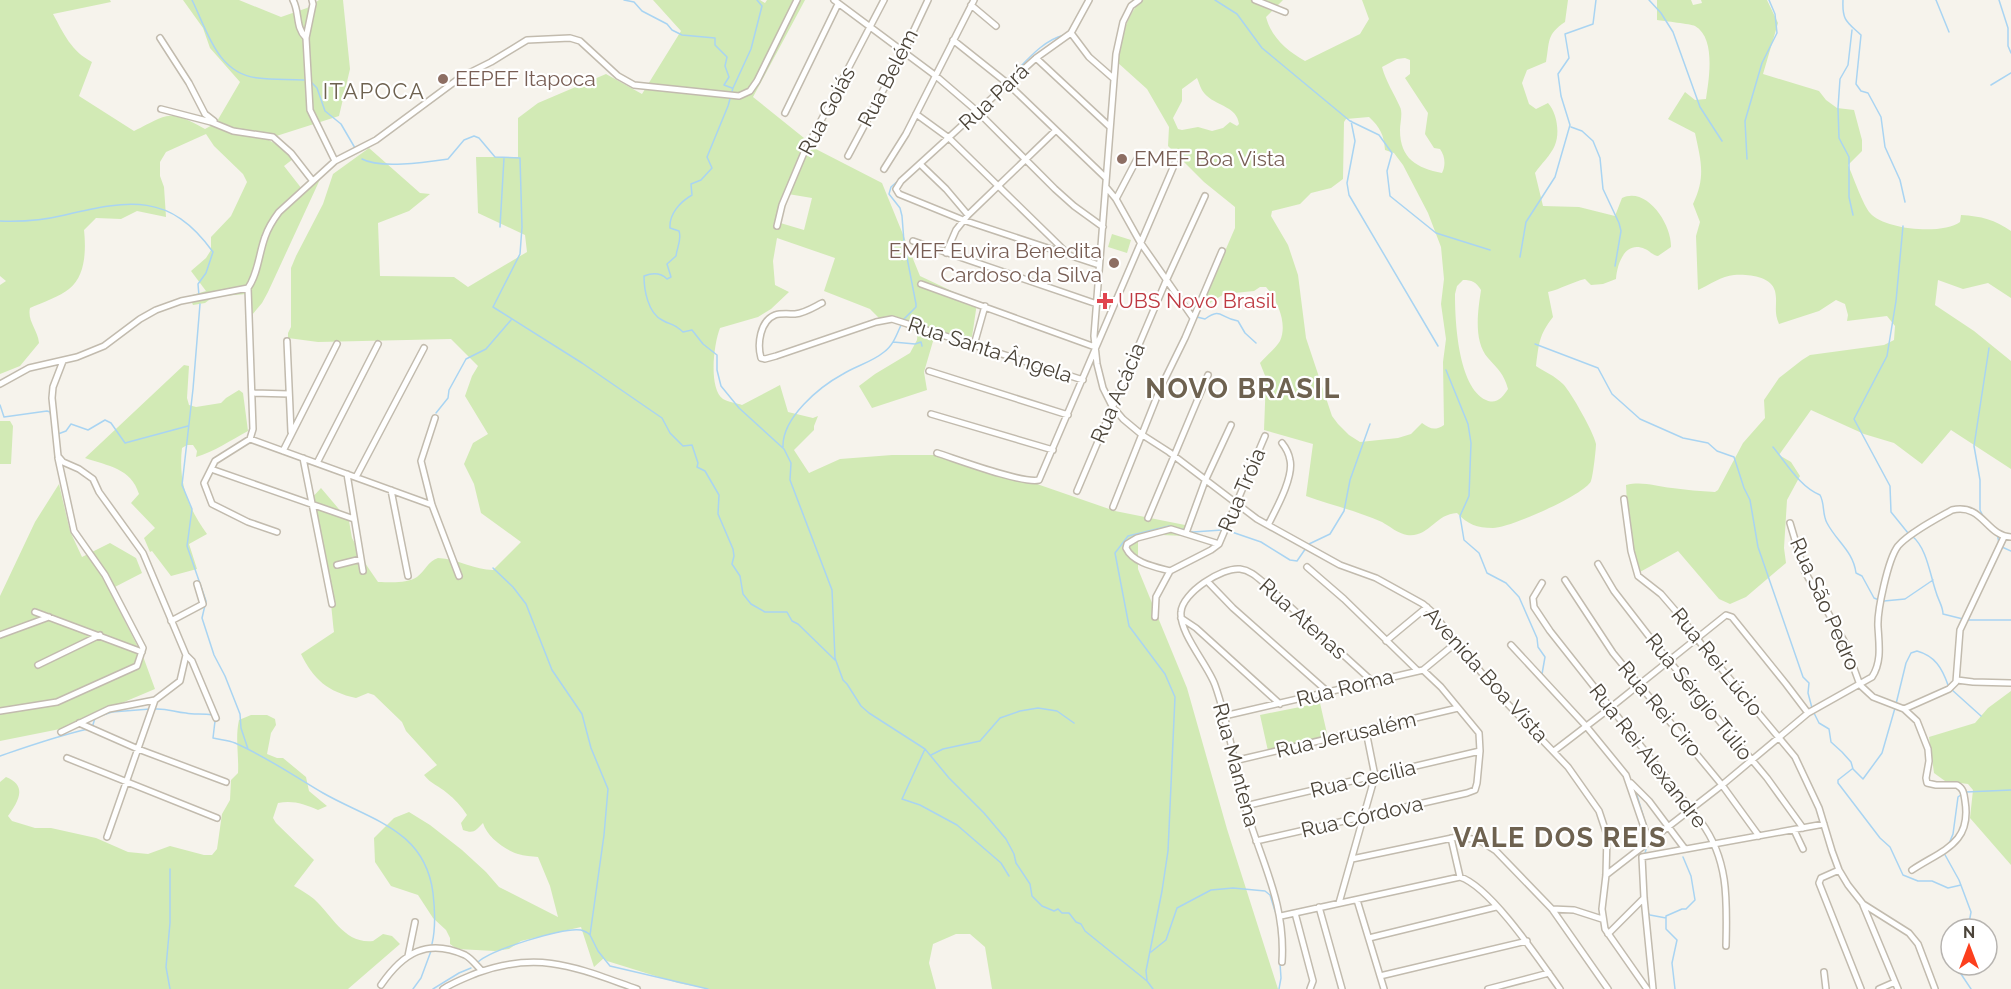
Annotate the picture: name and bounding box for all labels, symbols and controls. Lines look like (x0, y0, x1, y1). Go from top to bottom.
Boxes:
street label: Rua Belém (852, 25, 923, 131)
street label: Rua Pará (954, 58, 1034, 135)
street label: Rua Goiás (793, 62, 860, 159)
place label: EEPEF Itapoca (455, 66, 596, 91)
marker: EEPEF Itapoca (436, 72, 450, 86)
district label: ITAPOCA (323, 78, 425, 104)
place label: EMEF Boa Vista (1134, 146, 1285, 171)
marker: EMEF Boa Vista (1115, 152, 1129, 166)
place label: EMEF Euvira Benedita Cardoso da Silva (889, 238, 1102, 287)
marker: EMEF Euvira Benedita Cardoso da Silva (1107, 256, 1121, 270)
place label: UBS Novo Brasil (1118, 288, 1276, 313)
marker: UBS Novo Brasil (1096, 292, 1114, 310)
street label: Rua Santa Ângela (905, 311, 1075, 388)
street label: Rua Acácia (1085, 339, 1150, 447)
district label: NOVO BRASIL (1145, 373, 1341, 404)
street label: Rua Tróia (1213, 444, 1270, 536)
street label: Rua São Pedro (1785, 534, 1866, 674)
street label: Rua Atenas (1254, 573, 1352, 664)
street label: Avenida Boa Vista (1419, 602, 1554, 747)
street label: Rua Rei Lúcio (1666, 603, 1769, 721)
street label: Rua Sérgio Túlio (1641, 628, 1758, 765)
street label: Rua Rei Ciro (1613, 656, 1708, 762)
street label: Rua Roma (1294, 663, 1396, 712)
street label: Rua Rei Alexandre (1584, 679, 1712, 833)
street label: Rua Mantena (1208, 700, 1265, 830)
street label: Rua Jerusalém (1273, 706, 1419, 763)
street label: Rua Cecília (1308, 754, 1418, 803)
street label: Rua Córdova (1298, 790, 1425, 843)
district label: VALE DOS REIS (1453, 822, 1667, 853)
north arrow (1939, 917, 1999, 977)
text: N (1963, 923, 1975, 942)

